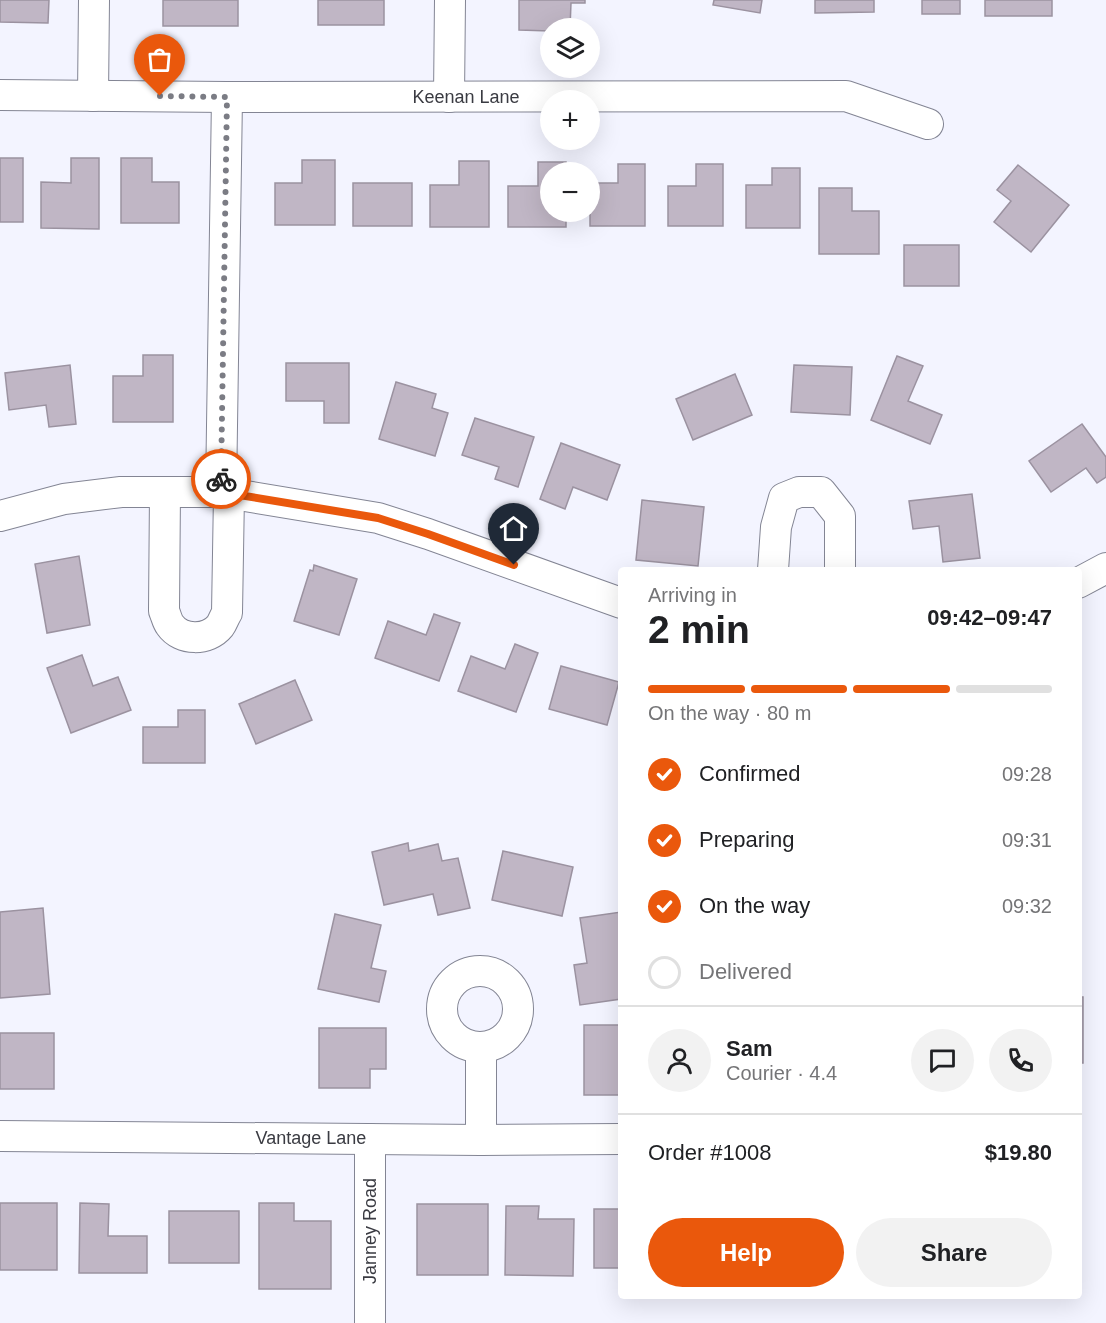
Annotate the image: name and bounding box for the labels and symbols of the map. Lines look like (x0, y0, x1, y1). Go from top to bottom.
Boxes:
pin (134, 34, 185, 96)
street label: Keenan Lane (412, 87, 520, 107)
courier (191, 449, 251, 509)
pin (488, 503, 539, 565)
street label: Vantage Lane (256, 1128, 366, 1148)
street label: Janney Road (360, 1178, 380, 1284)

